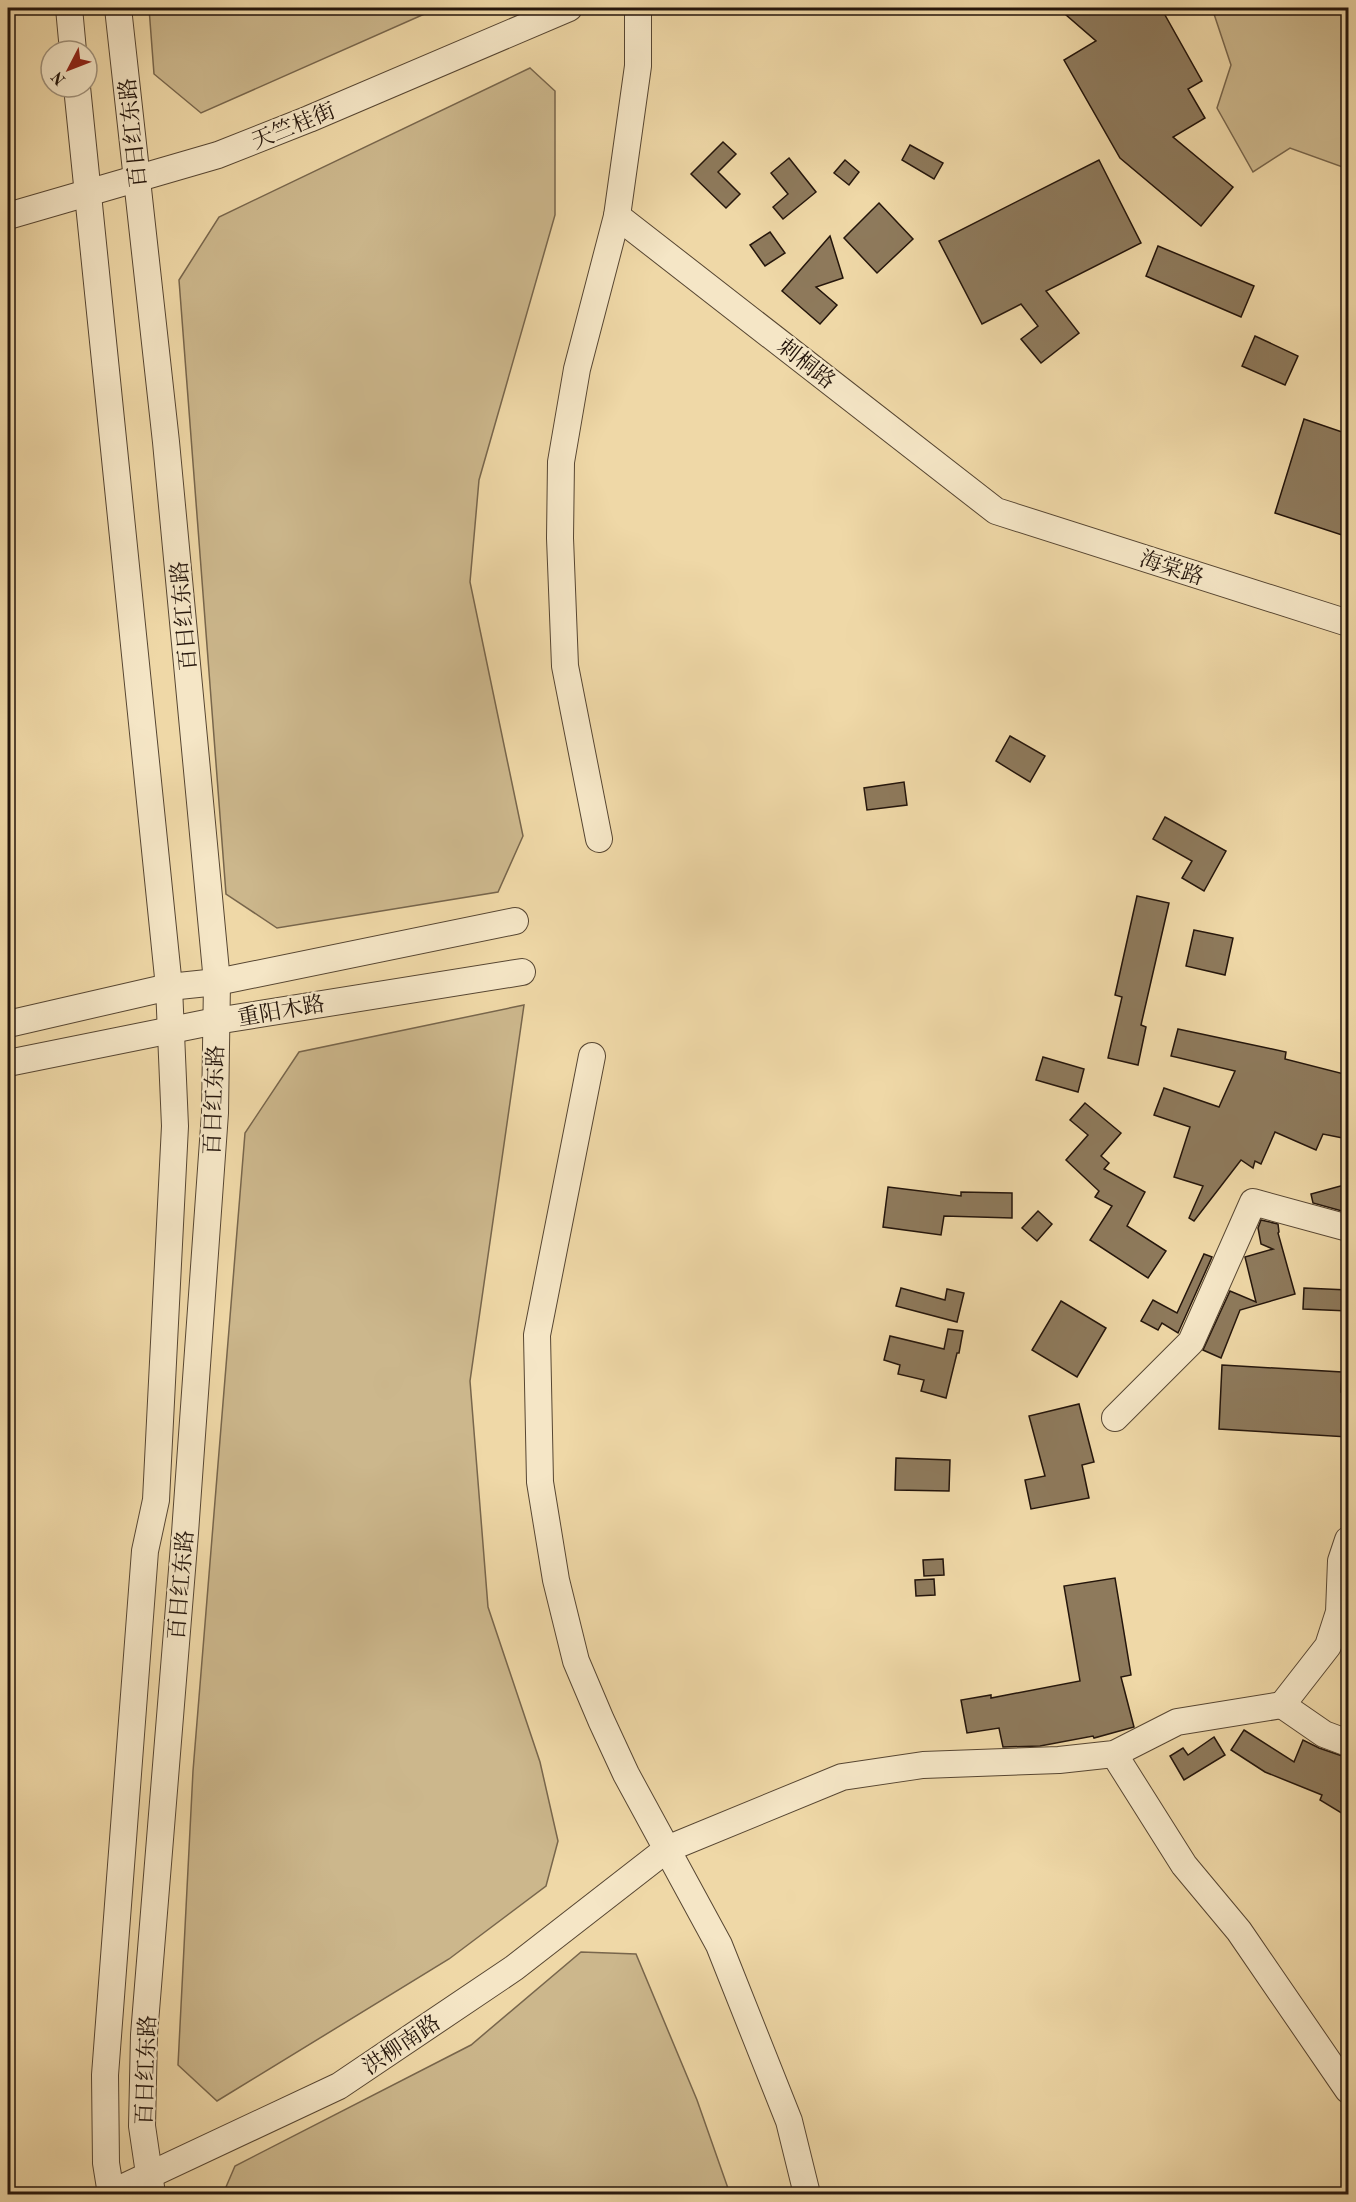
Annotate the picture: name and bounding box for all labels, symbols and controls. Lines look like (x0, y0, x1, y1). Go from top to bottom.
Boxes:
north arrow (39, 39, 99, 99)
text: N (49, 67, 69, 88)
street label: 百日红东路 (115, 77, 151, 189)
street label: 天竺桂街 (248, 98, 339, 154)
street label: 刺桐路 (773, 334, 840, 394)
street label: 海棠路 (1137, 546, 1207, 590)
street label: 百日红东路 (167, 560, 201, 672)
street label: 重阳木路 (236, 992, 327, 1030)
street label: 百日红东路 (200, 1045, 228, 1155)
street label: 百日红东路 (164, 1529, 198, 1641)
street label: 洪柳南路 (358, 2010, 445, 2079)
street label: 百日红东路 (132, 2015, 160, 2125)

